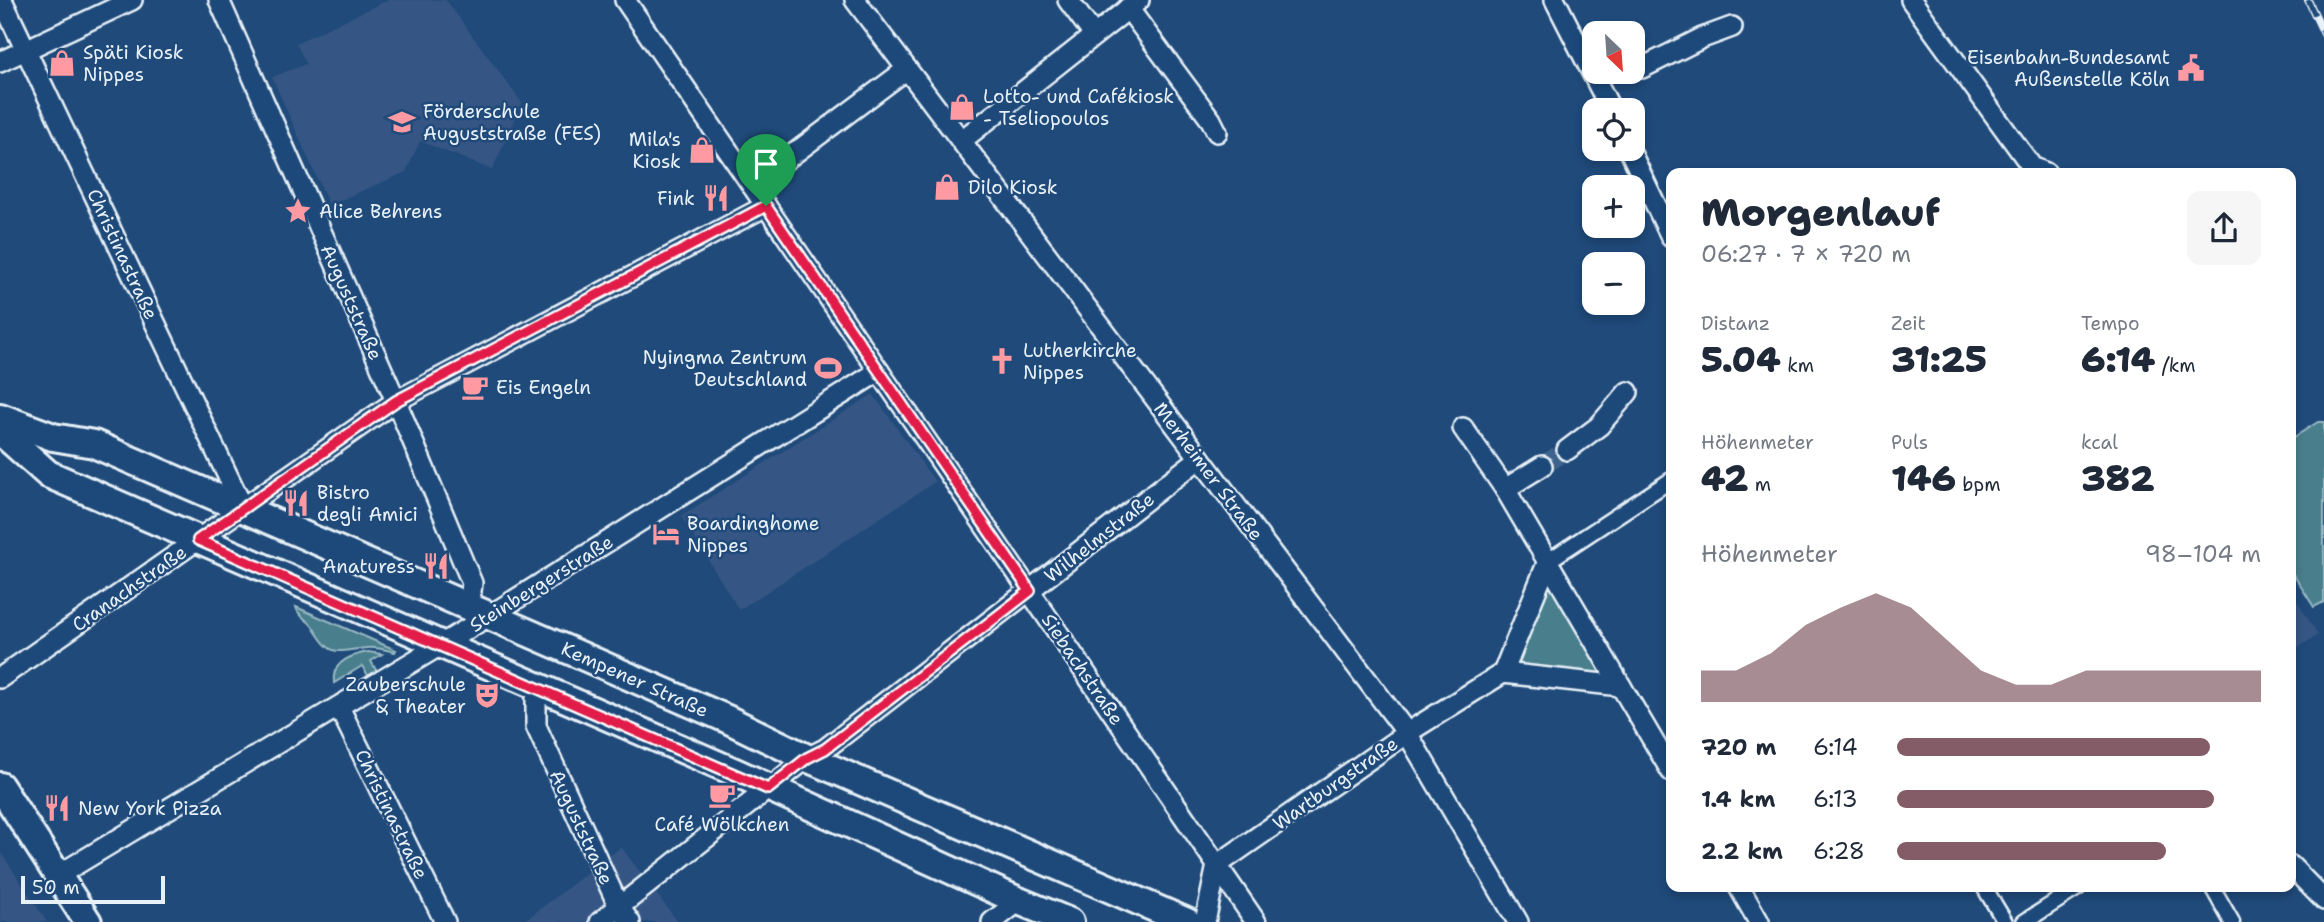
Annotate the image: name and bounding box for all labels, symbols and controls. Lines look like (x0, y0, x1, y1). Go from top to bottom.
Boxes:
north arrow (1582, 21, 1645, 84)
map controls (1582, 21, 1645, 315)
place label: Späti Kiosk Nippes (83, 40, 184, 87)
place label: Eisenbahn-Bundesamt Außenstelle Köln (1967, 45, 2170, 92)
shop icon: Späti Kiosk Nippes (47, 48, 77, 78)
public building icon: Eisenbahn-Bundesamt Außenstelle Köln (2176, 53, 2206, 83)
place label: Lotto- und Cafékiosk - Tseliopoulos (983, 84, 1174, 131)
shop icon: Lotto- und Cafékiosk - Tseliopoulos (947, 92, 977, 122)
button: locate (1582, 98, 1645, 161)
place label: Förderschule Auguststraße (FES) (423, 99, 601, 146)
school or university icon: Förderschule Auguststraße (FES) (387, 107, 417, 137)
place label: Mila's Kiosk (629, 127, 681, 174)
pin (736, 134, 796, 206)
shop icon: Mila's Kiosk (687, 135, 717, 165)
icon: arrive (747, 145, 785, 183)
shop icon: Dilo Kiosk (932, 172, 962, 202)
place label: Dilo Kiosk (968, 175, 1058, 200)
button: + (1582, 175, 1645, 238)
restaurant icon: Fink (701, 183, 731, 213)
street label: Christinastraße (81, 185, 164, 324)
place label: Fink (657, 186, 695, 211)
text: Morgenlauf (1701, 187, 1940, 238)
button: share (2187, 191, 2261, 265)
place icon: Alice Behrens (283, 196, 313, 226)
place label: Alice Behrens (319, 199, 442, 224)
text: 06:27 · 7 × 720 m (1701, 239, 1911, 269)
street label: Auguststraße (315, 240, 388, 364)
button: − (1582, 252, 1645, 315)
text: Distanz (1701, 311, 1770, 336)
text: Zeit (1891, 311, 1926, 336)
text: Tempo (2081, 311, 2140, 336)
text: 5.04 (1701, 336, 1781, 383)
text: 31:25 (1891, 336, 1987, 383)
text: 6:14 (2081, 336, 2155, 383)
place label: Lutherkirche Nippes (1023, 338, 1137, 385)
place label: Nyingma Zentrum Deutschland (642, 345, 807, 392)
church icon: Lutherkirche Nippes (987, 346, 1017, 376)
sports icon: Nyingma Zentrum Deutschland (813, 353, 843, 383)
text: km (1781, 353, 1814, 378)
text: /km (2155, 353, 2196, 378)
cafe icon: Eis Engeln (460, 372, 490, 402)
place label: Eis Engeln (496, 375, 591, 400)
street label: Merheimer Straße (1148, 397, 1269, 546)
text: Höhenmeter (1701, 430, 1814, 455)
text: Puls (1891, 430, 1928, 455)
text: kcal (2081, 430, 2118, 455)
text: 42 (1701, 455, 1748, 502)
text: 146 (1891, 455, 1956, 502)
text: 382 (2081, 455, 2154, 502)
text: m (1748, 472, 1771, 497)
text: bpm (1956, 472, 2001, 497)
place label: Bistro degli Amici (317, 480, 418, 527)
street label: Wilhelmstraße (1039, 487, 1159, 588)
restaurant icon: Bistro degli Amici (281, 488, 311, 518)
place label: Boardinghome Nippes (687, 511, 819, 558)
hotel icon: Boardinghome Nippes (651, 519, 681, 549)
street label: Steinbergerstraße (465, 529, 618, 638)
text: Höhenmeter (1701, 539, 1838, 569)
text: 98–104 m (2145, 539, 2261, 569)
street label: Cranachstraße (67, 540, 192, 637)
restaurant icon: Anaturess (421, 551, 451, 581)
place label: Anaturess (323, 554, 415, 579)
street label: Siebachstraße (1036, 609, 1129, 730)
street label: Kempener Straße (557, 636, 712, 723)
place label: Zauberschule & Theater (345, 672, 466, 719)
theatre icon: Zauberschule & Theater (472, 680, 502, 710)
street label: Wartburgstraße (1268, 731, 1403, 836)
text: 720 m (1701, 732, 1777, 762)
text: 6:14 (1813, 732, 1858, 762)
street label: Christinastraße (349, 745, 434, 883)
street label: Auguststraße (544, 766, 619, 889)
cafe icon: Café Wölkchen (707, 780, 737, 810)
text: 1.4 km (1701, 784, 1775, 814)
text: 6:13 (1813, 784, 1858, 814)
restaurant icon: New York Pizza (42, 793, 72, 823)
place label: New York Pizza (78, 796, 222, 821)
place label: Café Wölkchen (655, 812, 789, 837)
text: 2.2 km (1701, 836, 1783, 866)
text: 6:28 (1813, 836, 1865, 866)
scale bar (21, 873, 164, 905)
text: 50 m (32, 875, 80, 900)

